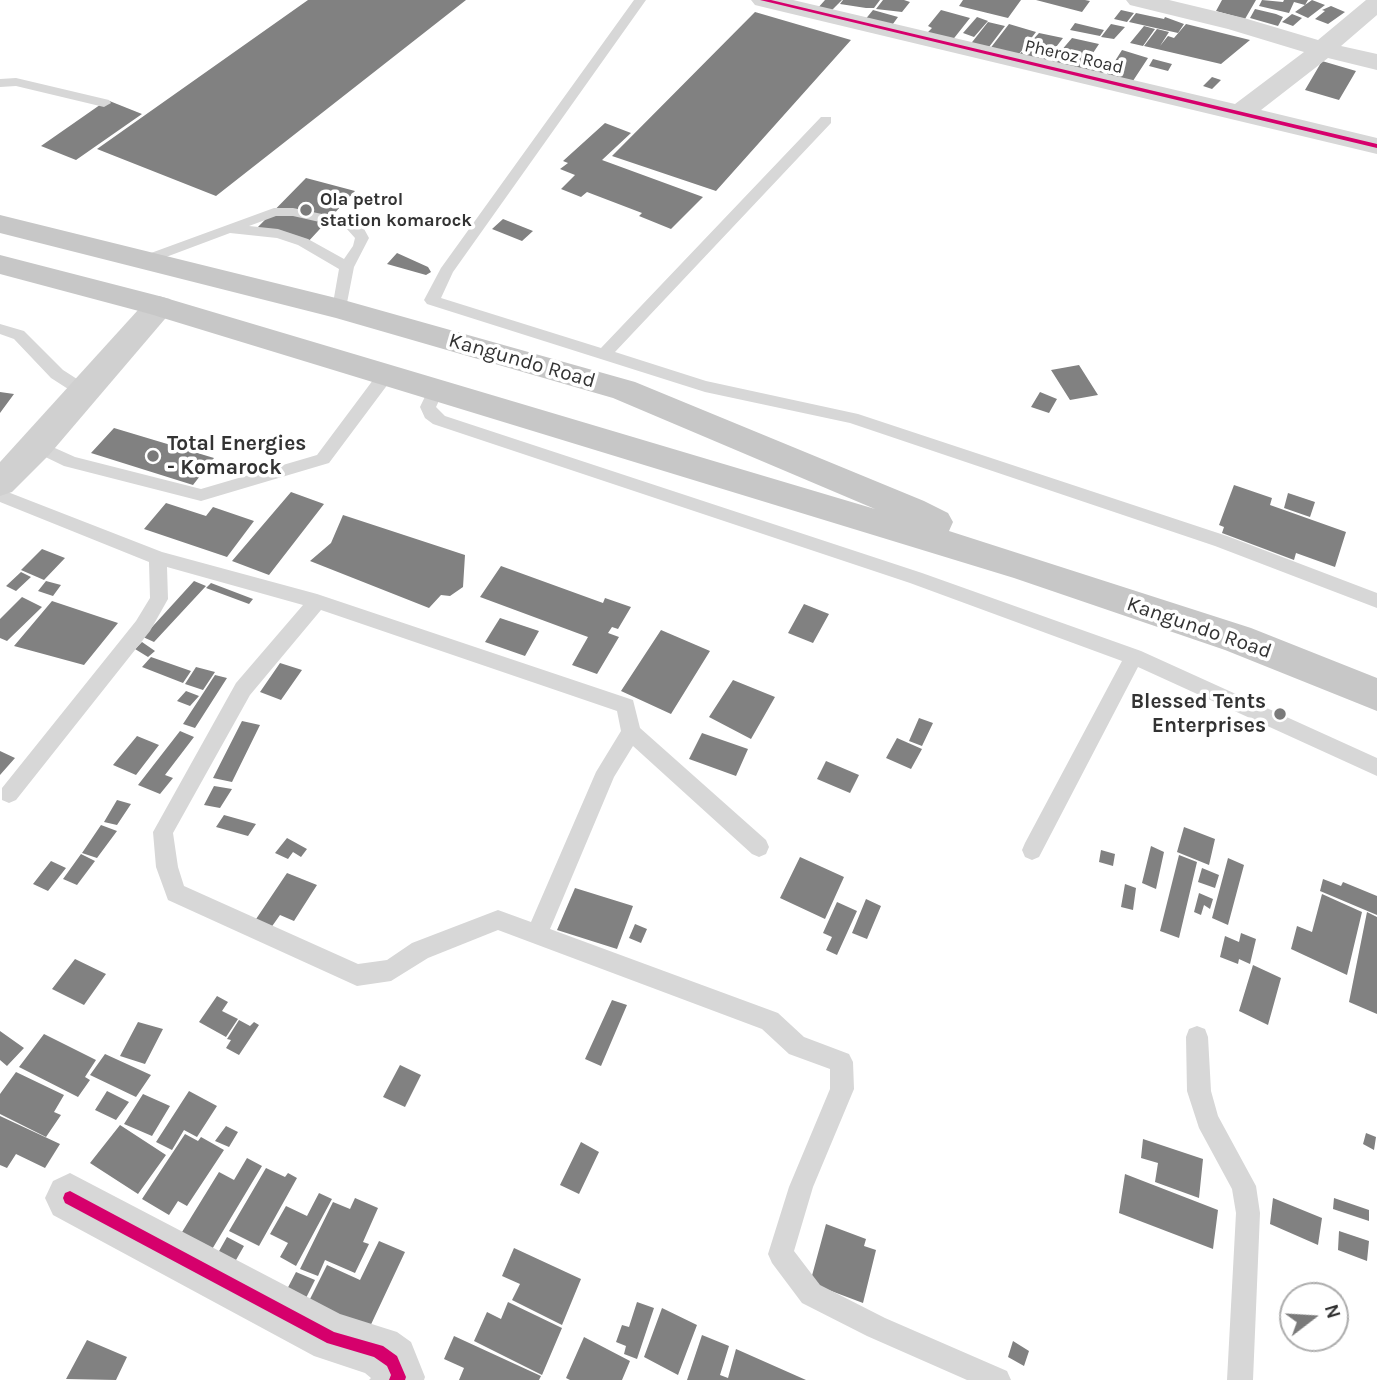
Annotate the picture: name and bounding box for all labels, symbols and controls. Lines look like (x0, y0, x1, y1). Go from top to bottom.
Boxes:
street label: Pheroz Road (1023, 35, 1125, 79)
place label: Ola petrol station komarock (320, 189, 472, 232)
marker: Ola petrol station komarock (298, 202, 314, 218)
street label: Kangundo Road (446, 328, 598, 394)
place label: Total Energies - Komarock (167, 431, 306, 481)
marker: Total Energies - Komarock (145, 448, 161, 464)
street label: Kangundo Road (1123, 591, 1275, 665)
place label: Blessed Tents Enterprises (1130, 689, 1266, 739)
marker: Blessed Tents Enterprises (1272, 706, 1288, 722)
north arrow (1279, 1282, 1349, 1352)
text: N (1320, 1302, 1345, 1321)

